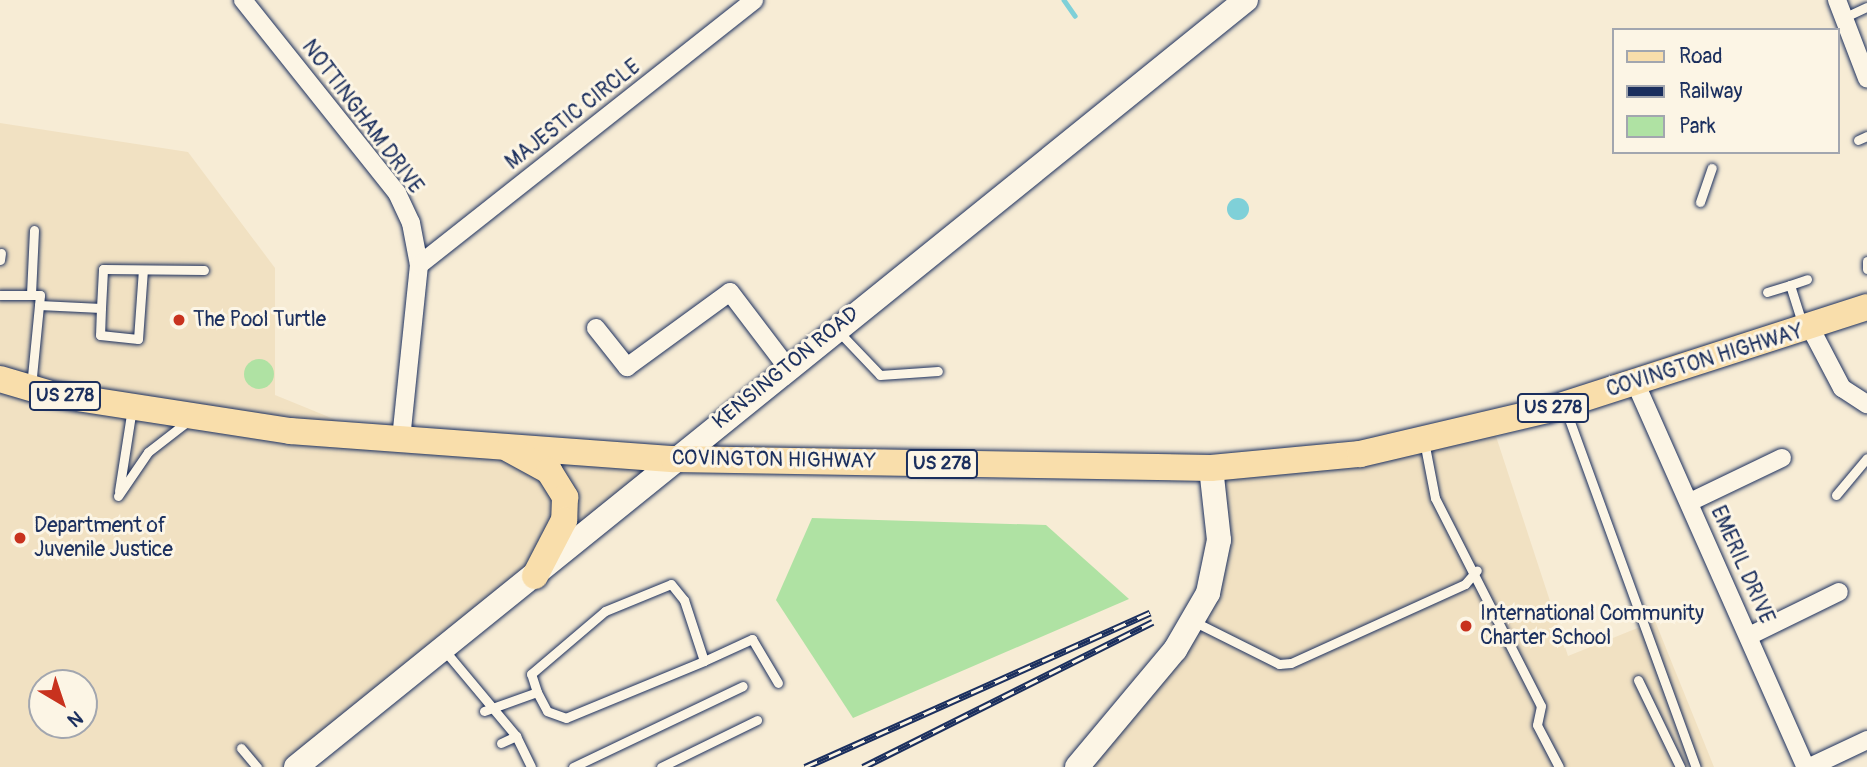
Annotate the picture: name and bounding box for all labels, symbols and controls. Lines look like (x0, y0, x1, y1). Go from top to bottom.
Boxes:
legend (1612, 28, 1839, 154)
street label: NOTTINGHAM DRIVE (296, 35, 428, 199)
text: Road (1679, 43, 1723, 70)
street label: MAJESTIC CIRCLE (501, 55, 645, 175)
text: Railway (1679, 78, 1743, 105)
text: Park (1679, 113, 1716, 140)
street label: KENSINGTON ROAD (708, 301, 864, 435)
place label: The Pool Turtle (193, 307, 326, 333)
marker: The Pool Turtle (171, 312, 187, 328)
street label: COVINGTON HIGHWAY (1604, 319, 1806, 403)
road number: US 278 (28, 380, 102, 412)
road number: US 278 (1516, 392, 1590, 424)
street label: COVINGTON HIGHWAY (672, 446, 876, 474)
road number: US 278 (905, 449, 979, 480)
street label: EMERIL DRIVE (1705, 502, 1779, 628)
place label: Department of Juvenile Justice (34, 513, 173, 563)
marker: Department of Juvenile Justice (12, 530, 28, 546)
place label: International Community Charter School (1480, 601, 1704, 651)
marker: International Community Charter School (1458, 618, 1474, 634)
north arrow (28, 669, 98, 739)
text: N (62, 705, 88, 732)

